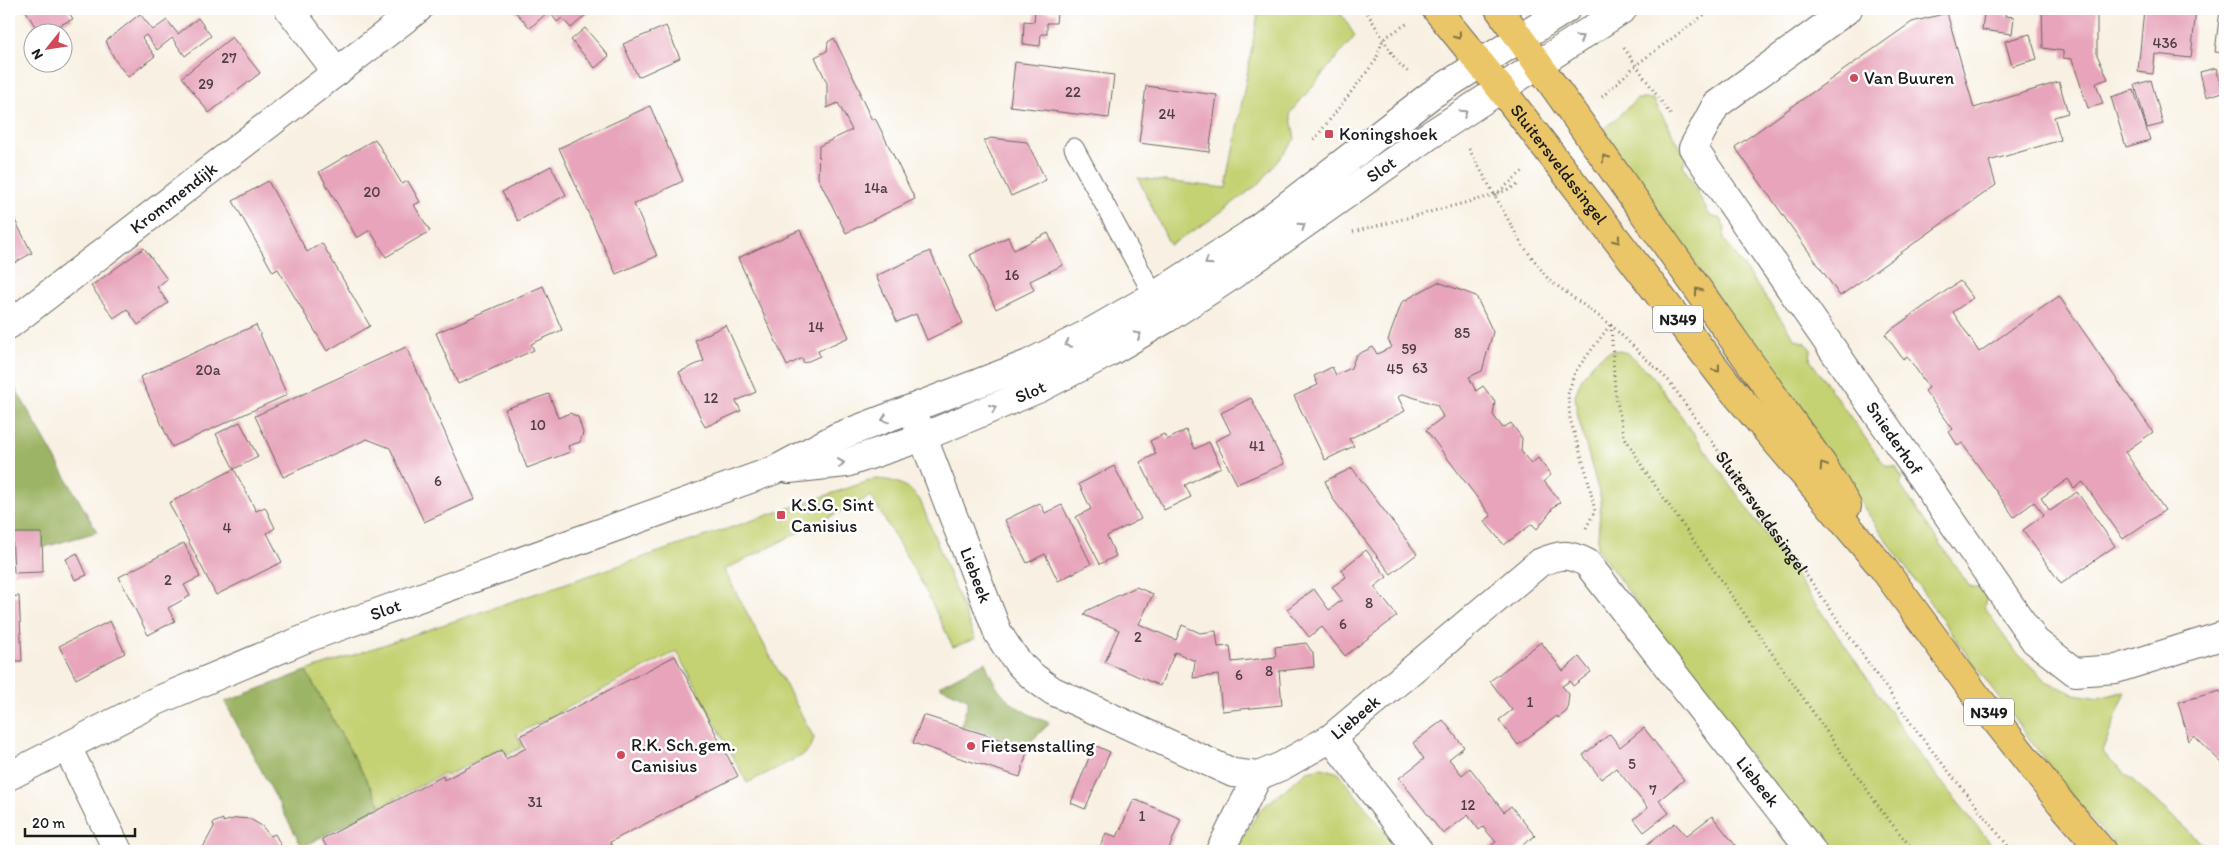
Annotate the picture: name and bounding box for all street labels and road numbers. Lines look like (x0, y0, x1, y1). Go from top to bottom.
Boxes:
street label: Sluitersveldssingel (1506, 100, 1612, 229)
street label: Slot (1362, 151, 1400, 188)
street label: Krommendijk (126, 157, 222, 238)
road number: N349 (1653, 306, 1703, 332)
street label: Slot (1012, 376, 1050, 408)
street label: Sniederhof (1861, 397, 1927, 479)
street label: Sluitersveldssingel (1711, 446, 1813, 578)
street label: Liebeek (955, 544, 996, 606)
street label: Slot (367, 594, 404, 625)
street label: Liebeek (1326, 690, 1385, 745)
road number: N349 (1964, 699, 2014, 726)
street label: Liebeek (1731, 752, 1784, 811)

